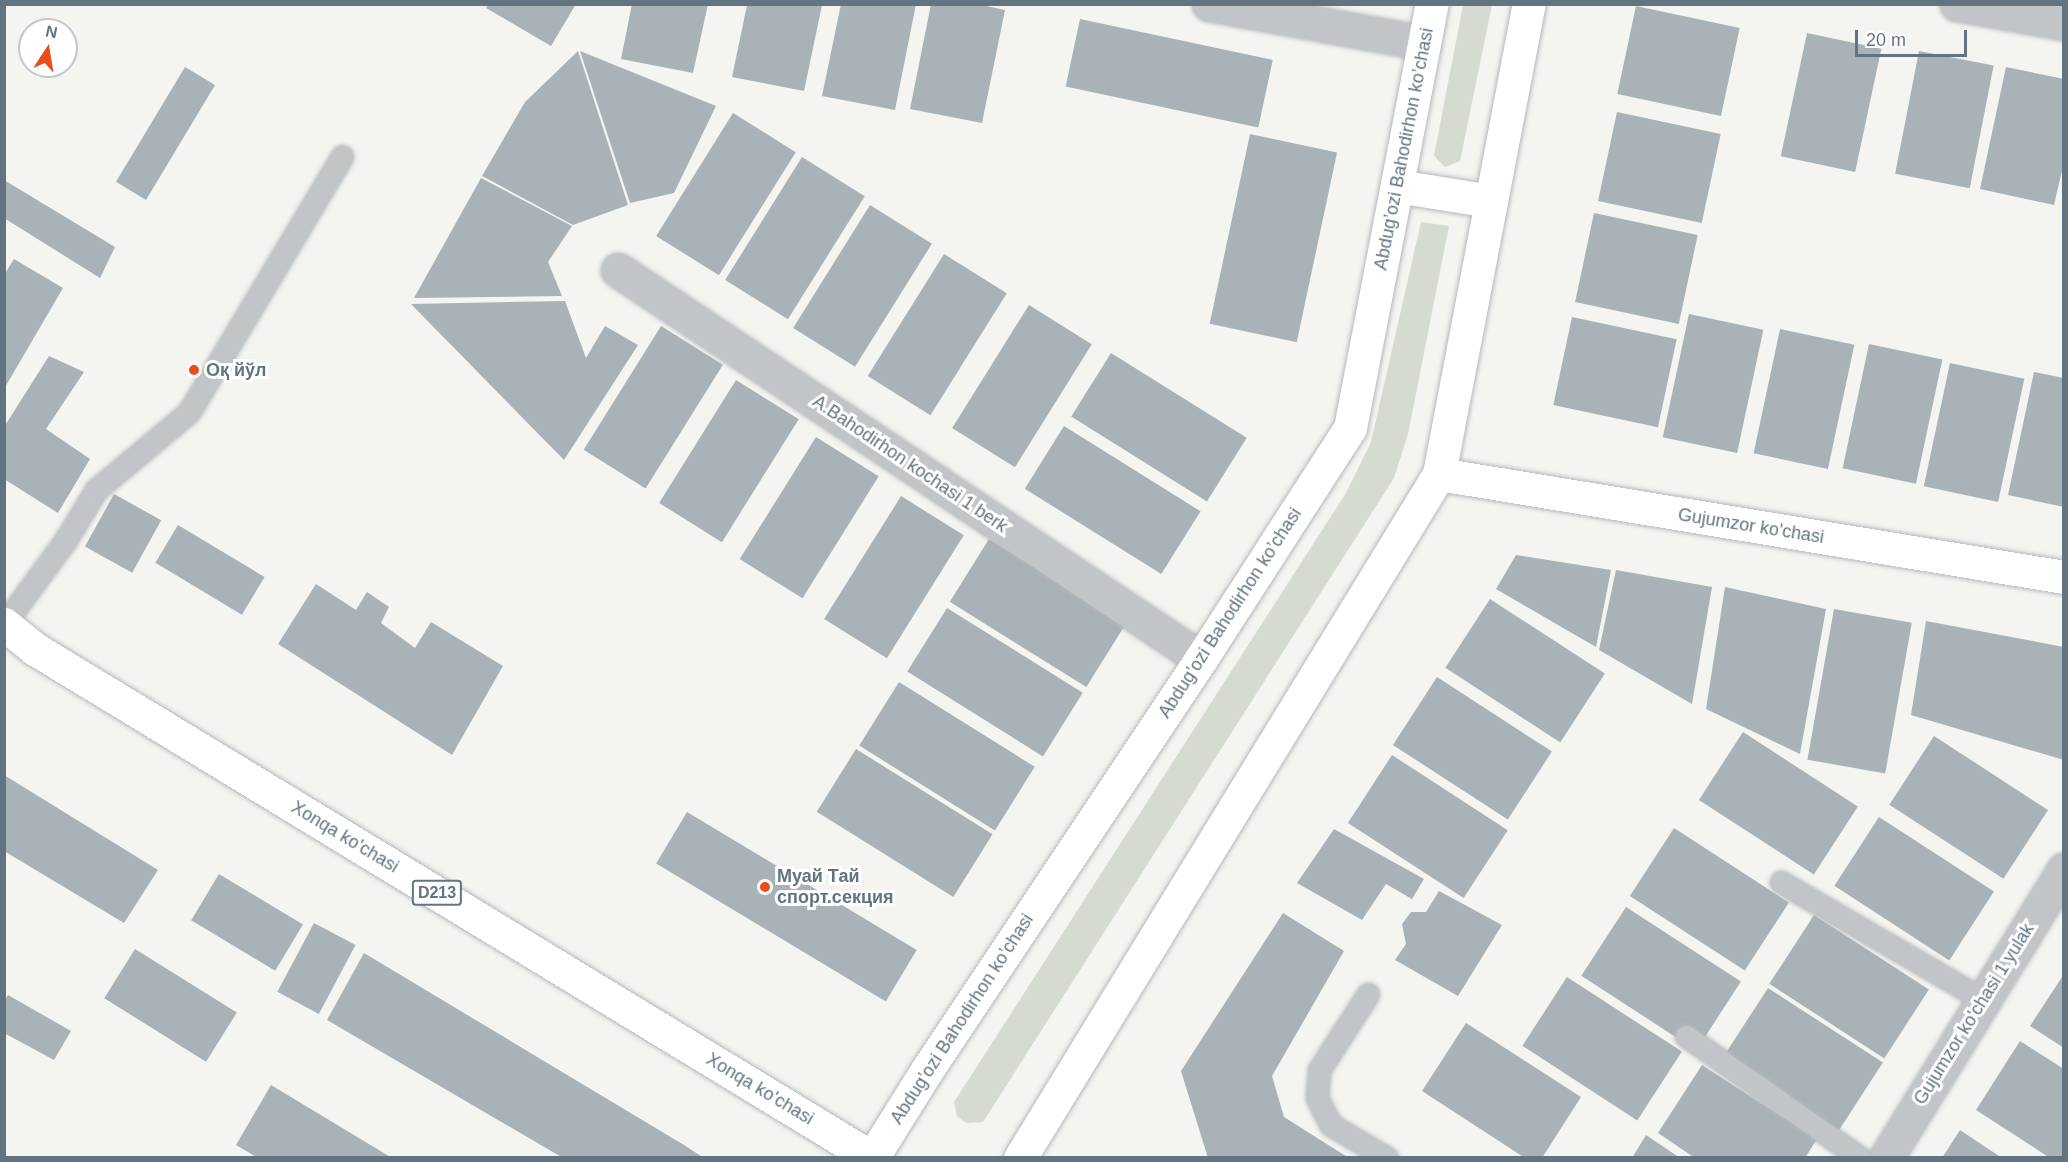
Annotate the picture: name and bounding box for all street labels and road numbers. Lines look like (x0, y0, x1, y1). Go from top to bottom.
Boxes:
street label: Abdug’ozi Bahodirhon ko’chasi (1370, 26, 1438, 272)
street label: A.Bahodirhon kochasi 1 berk (809, 391, 1011, 537)
street label: Abdug’ozi Bahodirhon ko’chasi (1154, 504, 1306, 722)
street label: Gujumzor ko'chasi (1676, 504, 1826, 548)
street label: Xonqa ko'chasi (287, 796, 403, 878)
road number: D213 (412, 880, 462, 906)
street label: Abdug’ozi Bahodirhon ko’chasi (886, 910, 1038, 1128)
street label: Gujumzor ko'chasi 1 yulak (1909, 919, 2039, 1109)
street label: Xonqa ko'chasi (702, 1048, 818, 1130)

